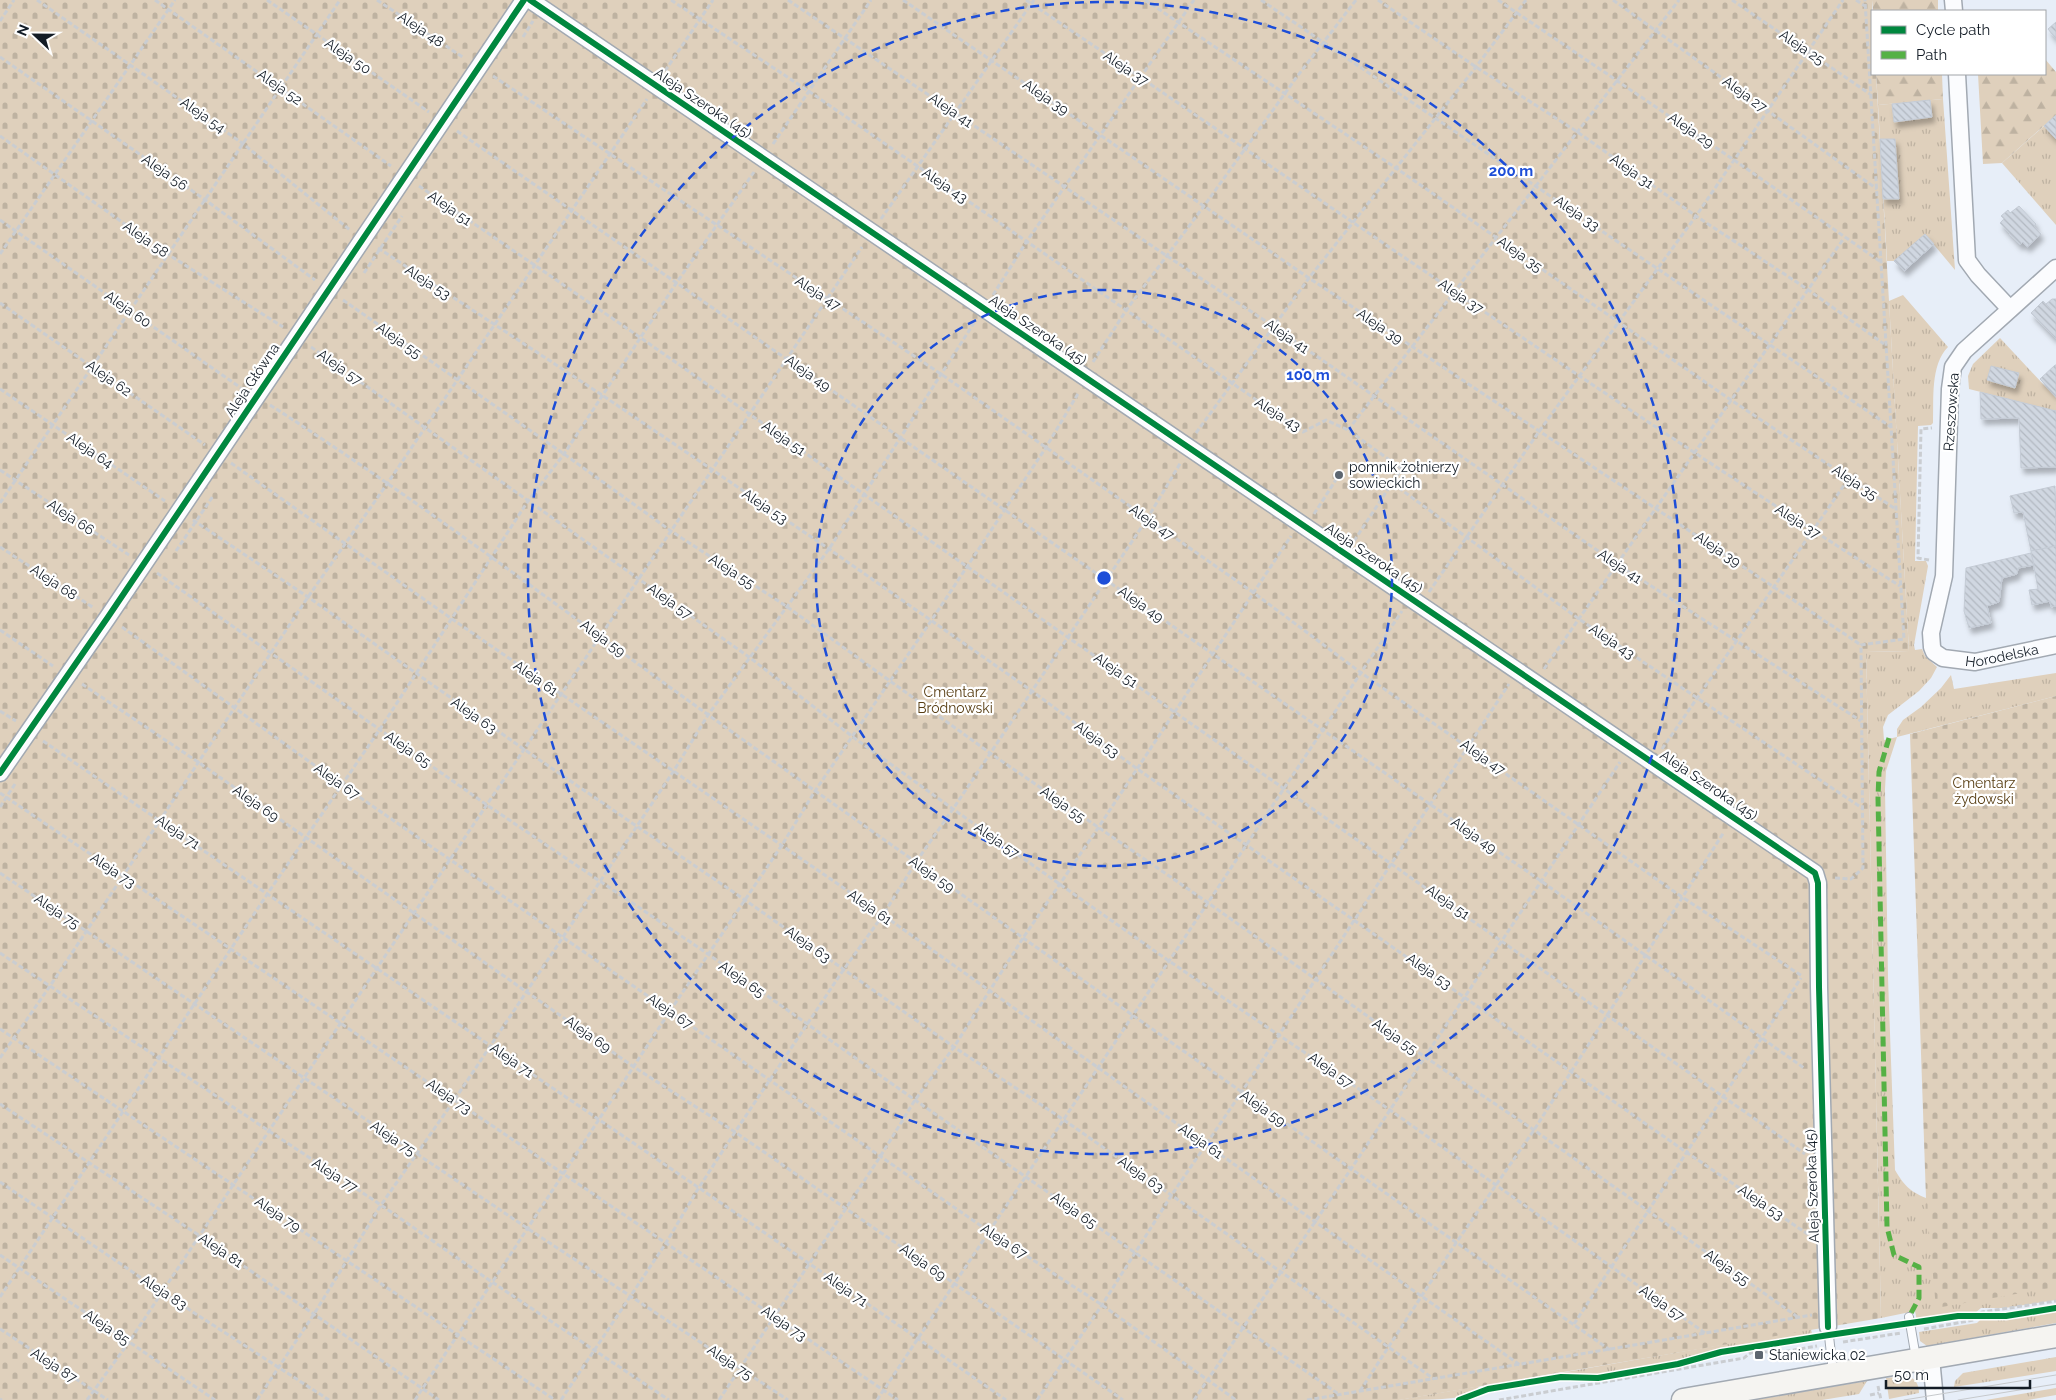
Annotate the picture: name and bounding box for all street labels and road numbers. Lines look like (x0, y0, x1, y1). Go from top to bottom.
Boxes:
street label: Aleja 48 (395, 8, 447, 50)
street label: Aleja 25 (1776, 26, 1828, 68)
street label: Aleja 50 (322, 35, 374, 77)
street label: Aleja 37 (1100, 47, 1152, 89)
street label: Aleja Szeroka (45) (651, 65, 755, 142)
street label: Aleja 52 (255, 66, 305, 108)
street label: Aleja 27 (1720, 73, 1771, 116)
street label: Aleja 39 (1020, 76, 1072, 118)
street label: Aleja 41 (926, 90, 976, 130)
street label: Aleja 54 (177, 94, 229, 136)
street label: Aleja 29 (1665, 109, 1717, 151)
street label: Aleja 31 (1607, 150, 1657, 192)
street label: Aleja 56 (139, 151, 191, 193)
street label: Aleja 43 (919, 164, 971, 206)
street label: Aleja 51 (425, 187, 475, 229)
street label: Aleja 33 (1551, 192, 1603, 234)
street label: Aleja 58 (120, 218, 172, 260)
street label: Aleja 35 (1495, 233, 1546, 275)
street label: Aleja 53 (402, 261, 454, 303)
street label: Aleja 47 (792, 272, 844, 314)
street label: Aleja 37 (1435, 275, 1487, 317)
street label: Aleja 60 (102, 287, 154, 331)
street label: Aleja Szeroka (45) (986, 292, 1090, 369)
street label: Aleja 39 (1354, 305, 1406, 347)
street label: Aleja 41 (1262, 316, 1312, 356)
street label: Aleja 55 (373, 319, 425, 361)
street label: Aleja Główna (222, 340, 282, 420)
street label: Aleja 57 (315, 346, 366, 388)
street label: Aleja 49 (782, 352, 834, 394)
street label: Aleja 62 (83, 357, 135, 399)
street label: Rzeszowska (1940, 372, 1962, 452)
street label: Aleja 43 (1252, 394, 1304, 434)
street label: Aleja 51 (759, 417, 809, 459)
street label: Aleja 64 (64, 429, 116, 471)
street label: Aleja 35 (1829, 461, 1881, 503)
street label: Aleja 53 (739, 485, 791, 527)
street label: Aleja 66 (45, 496, 97, 538)
street label: Aleja 37 (1772, 500, 1824, 542)
street label: Aleja 47 (1127, 501, 1178, 543)
street label: Aleja Szeroka (45) (1322, 520, 1426, 597)
street label: Aleja 39 (1692, 528, 1744, 570)
street label: Aleja 41 (1595, 546, 1645, 586)
street label: Aleja 55 (706, 550, 758, 592)
street label: Aleja 68 (28, 561, 80, 603)
street label: Aleja 57 (645, 580, 696, 622)
street label: Aleja 49 (1115, 583, 1167, 625)
street label: Aleja 59 (577, 616, 629, 660)
street label: Aleja 43 (1586, 620, 1638, 662)
street label: Horodelska (1964, 641, 2040, 670)
street label: Aleja 51 (1091, 649, 1141, 691)
street label: Aleja 61 (511, 657, 561, 699)
street label: Aleja 63 (448, 694, 500, 736)
street label: Aleja 53 (1072, 718, 1122, 760)
street label: Aleja 65 (382, 728, 434, 771)
street label: Aleja 47 (1458, 736, 1509, 778)
street label: Aleja Szeroka (45) (1657, 747, 1761, 824)
street label: Aleja 67 (311, 760, 363, 803)
street label: Aleja 69 (230, 781, 282, 825)
street label: Aleja 55 (1037, 783, 1089, 825)
street label: Aleja 71 (153, 812, 203, 852)
street label: Aleja 49 (1448, 814, 1500, 856)
street label: Aleja 57 (972, 819, 1023, 861)
street label: Aleja 73 (87, 849, 139, 891)
street label: Aleja 59 (906, 853, 958, 895)
street label: Aleja 51 (1423, 881, 1473, 923)
street label: Aleja 61 (845, 886, 895, 928)
street label: Aleja 75 (31, 890, 83, 932)
street label: Aleja 63 (782, 923, 834, 965)
street label: Aleja 53 (1404, 950, 1454, 992)
street label: Aleja 65 (716, 958, 768, 1001)
street label: Aleja 67 (644, 990, 696, 1032)
street label: Aleja 69 (562, 1012, 614, 1056)
street label: Aleja 55 (1369, 1015, 1421, 1057)
street label: Aleja 71 (487, 1039, 537, 1081)
street label: Aleja 57 (1306, 1049, 1357, 1091)
street label: Aleja 73 (423, 1075, 475, 1117)
street label: Aleja 59 (1237, 1087, 1289, 1129)
street label: Aleja 75 (367, 1117, 419, 1159)
street label: Aleja 61 (1176, 1120, 1226, 1162)
street label: Aleja Szeroka (45) (1802, 1129, 1822, 1243)
street label: Aleja 63 (1115, 1153, 1167, 1195)
street label: Aleja 77 (309, 1154, 361, 1196)
street label: Aleja 53 (1735, 1181, 1787, 1223)
street label: Aleja 65 (1048, 1189, 1100, 1232)
street label: Aleja 79 (252, 1193, 304, 1235)
street label: Aleja 67 (978, 1220, 1030, 1262)
street label: Aleja 81 (196, 1229, 246, 1271)
street label: Aleja 69 (897, 1240, 949, 1284)
street label: Aleja 55 (1701, 1246, 1753, 1288)
street label: Aleja 71 (821, 1268, 871, 1310)
street label: Aleja 83 (138, 1271, 190, 1313)
street label: Aleja 57 (1637, 1282, 1688, 1324)
street label: Aleja 73 (758, 1302, 810, 1344)
street label: Aleja 85 (81, 1306, 133, 1348)
street label: Aleja 75 (704, 1341, 756, 1383)
street label: Aleja 87 (28, 1344, 80, 1386)

